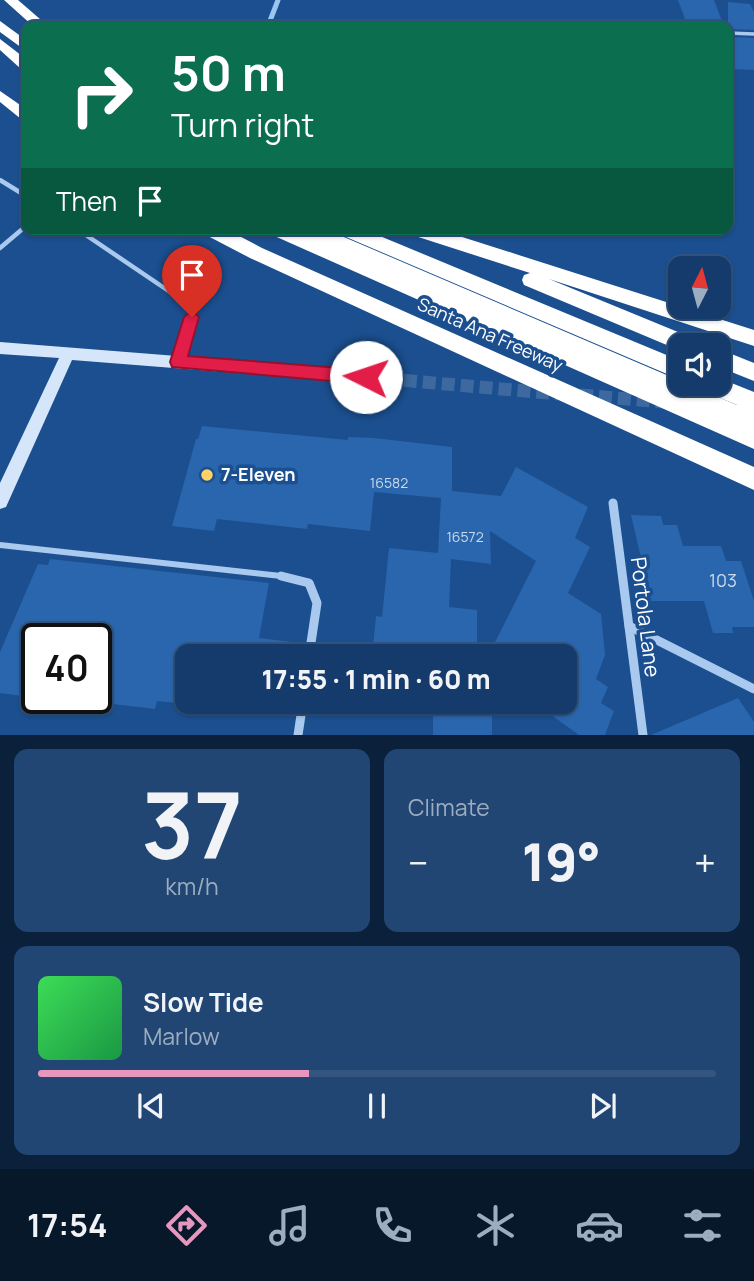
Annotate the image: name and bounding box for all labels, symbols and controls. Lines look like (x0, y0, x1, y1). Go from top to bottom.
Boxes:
text: 50 m (171, 39, 286, 106)
icon: right (56, 49, 147, 140)
text: Turn right (171, 103, 314, 147)
icon: arrive (131, 182, 169, 220)
text: Then (56, 183, 117, 219)
pin (162, 245, 222, 317)
icon: arrive (173, 256, 211, 294)
north arrow (668, 256, 732, 318)
map controls (668, 256, 731, 396)
street label: Santa Ana Freeway (414, 291, 567, 377)
button: sound (668, 333, 731, 396)
position arrow (329, 340, 403, 414)
place label: 7-Eleven (221, 462, 296, 486)
marker: 7-Eleven (199, 467, 215, 483)
house number: 16582 (370, 473, 408, 492)
house number: 16572 (446, 527, 484, 546)
street label: Portola Lane (625, 555, 667, 679)
house number: 103 (709, 568, 737, 592)
speed limit sign: 40 (21, 623, 112, 714)
text: 17:55 · 1 min · 60 m (262, 661, 490, 697)
text: 37 (141, 762, 243, 886)
text: Climate (408, 791, 490, 823)
text: 19° (522, 826, 601, 897)
text: − (408, 836, 429, 888)
text: + (694, 836, 716, 888)
text: km/h (165, 870, 219, 902)
text: Slow Tide (143, 984, 264, 1020)
text: Marlow (143, 1020, 220, 1052)
icon: previous (132, 1087, 170, 1125)
icon: pause (358, 1087, 396, 1125)
icon: next (584, 1087, 622, 1125)
icon: directions (162, 1201, 211, 1250)
icon: music (265, 1201, 314, 1250)
icon: phone (368, 1201, 417, 1250)
icon: climate (471, 1201, 520, 1250)
icon: car (575, 1201, 624, 1250)
icon: filters (678, 1201, 727, 1250)
text: 17:54 (27, 1203, 107, 1247)

